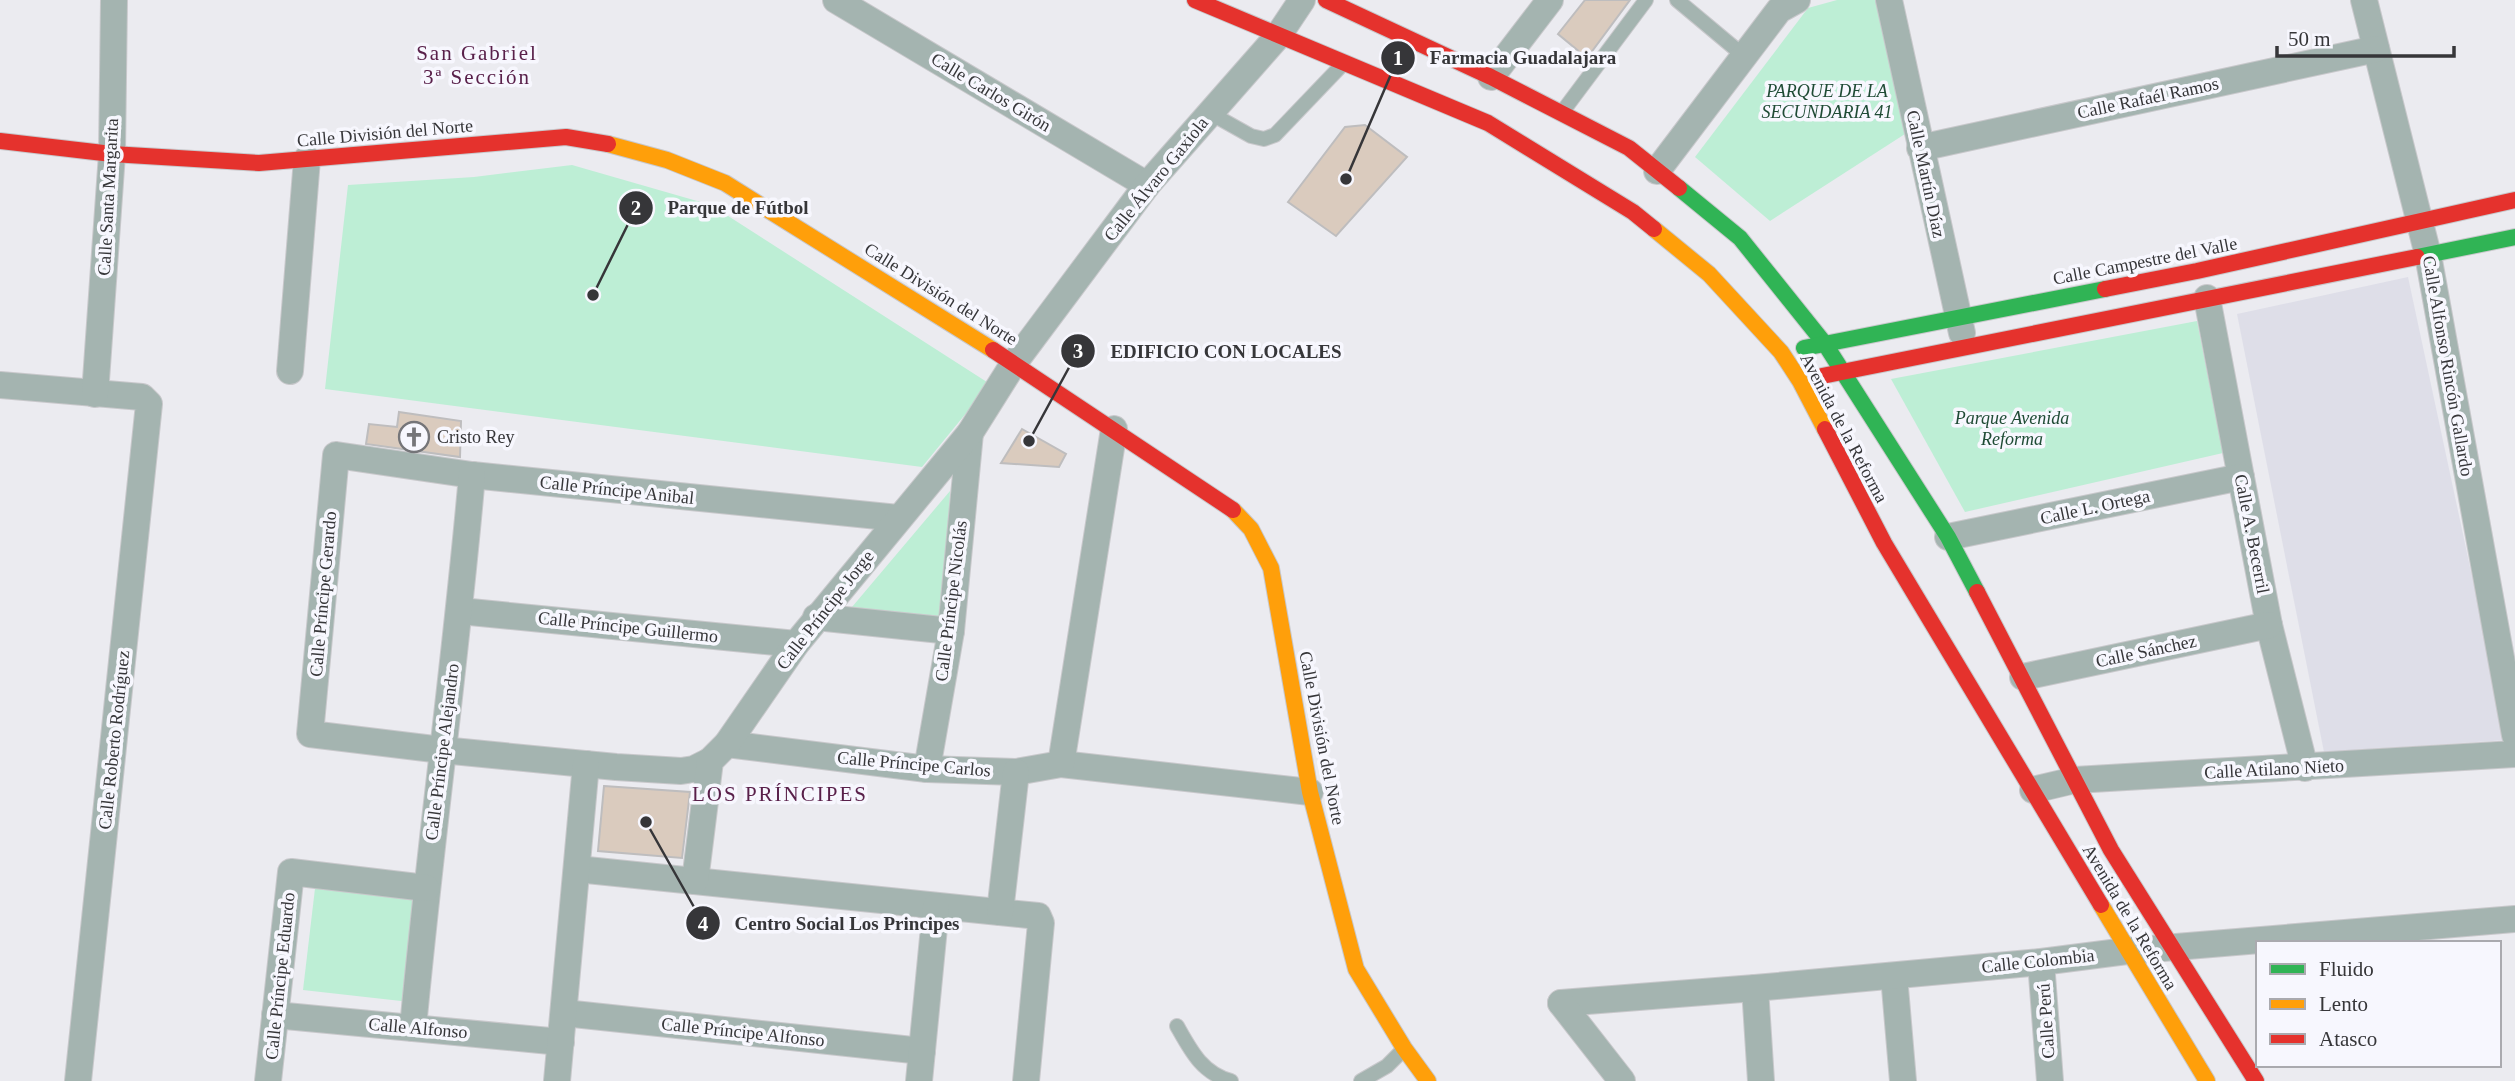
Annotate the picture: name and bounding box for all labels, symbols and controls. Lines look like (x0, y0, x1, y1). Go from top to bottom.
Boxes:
scale bar (2277, 14, 2454, 58)
text: 50 m (2288, 27, 2331, 51)
callout: Farmacia Guadalajara (1380, 38, 1630, 78)
district label: San Gabriel 3ª Sección (416, 41, 538, 89)
text: 1 (1393, 46, 1403, 70)
text: Farmacia Guadalajara (1430, 47, 1617, 68)
street label: Calle Carlos Girón (928, 48, 1054, 136)
street label: Calle Rafaél Ramos (2076, 73, 2220, 123)
park label: PARQUE DE LA SECUNDARIA 41 (1761, 81, 1893, 122)
street label: Calle Martín Díaz (1903, 108, 1949, 240)
street label: Calle Álvaro Gaxiola (1099, 112, 1212, 245)
street label: Calle División del Norte (296, 115, 474, 151)
street label: Calle Santa Margarita (94, 118, 122, 276)
callout: Parque de Fútbol (618, 188, 822, 228)
text: 2 (631, 196, 641, 220)
text: Parque de Fútbol (667, 197, 809, 218)
street label: Calle Campestre del Valle (2051, 233, 2239, 289)
street label: Calle División del Norte (861, 239, 1021, 349)
street label: Calle Alfonso Rincón Gallardo (2419, 254, 2477, 478)
callout: EDIFICIO CON LOCALES (1061, 331, 1355, 371)
text: 3 (1073, 339, 1083, 363)
text: EDIFICIO CON LOCALES (1110, 341, 1342, 362)
street label: Avenida de la Reforma (1796, 350, 1892, 506)
park label: Parque Avenida Reforma (1954, 408, 2069, 449)
church icon: Cristo Rey (397, 420, 431, 454)
place label: Cristo Rey (437, 427, 515, 447)
street label: Calle Príncipe Anibal (539, 472, 695, 508)
street label: Calle A. Becerril (2231, 472, 2273, 596)
street label: Calle L. Ortega (2038, 486, 2152, 528)
street label: Calle Príncipe Gerardo (306, 510, 340, 678)
street label: Calle Príncipe Nicolás (931, 519, 971, 683)
street label: Calle Príncipe Jorge (772, 546, 878, 674)
street label: Calle Príncipe Guillermo (537, 608, 719, 646)
street label: Calle Sánchez (2094, 631, 2198, 671)
street label: Calle Roberto Rodríguez (95, 649, 133, 831)
street label: Calle División del Norte (1295, 649, 1349, 827)
street label: Calle Príncipe Alejandro (421, 662, 463, 842)
street label: Calle Príncipe Carlos (836, 747, 992, 781)
street label: Calle Atilano Nieto (2204, 755, 2344, 783)
district label: LOS PRÍNCIPES (692, 782, 868, 806)
street label: Avenida de la Reforma (2079, 841, 2181, 993)
street label: Calle Príncipe Eduardo (261, 891, 299, 1061)
callout: Centro Social Los Principes (686, 903, 974, 943)
text: 4 (698, 912, 709, 936)
text: Centro Social Los Principes (734, 913, 960, 934)
legend (2256, 941, 2501, 1067)
street label: Calle Colombia (1981, 945, 2095, 977)
text: Fluido (2319, 957, 2374, 981)
street label: Calle Perú (2033, 983, 2059, 1059)
text: Lento (2319, 992, 2368, 1016)
street label: Calle Príncipe Alfonso (660, 1013, 826, 1051)
street label: Calle Alfonso (368, 1014, 468, 1042)
text: Atasco (2319, 1027, 2377, 1051)

